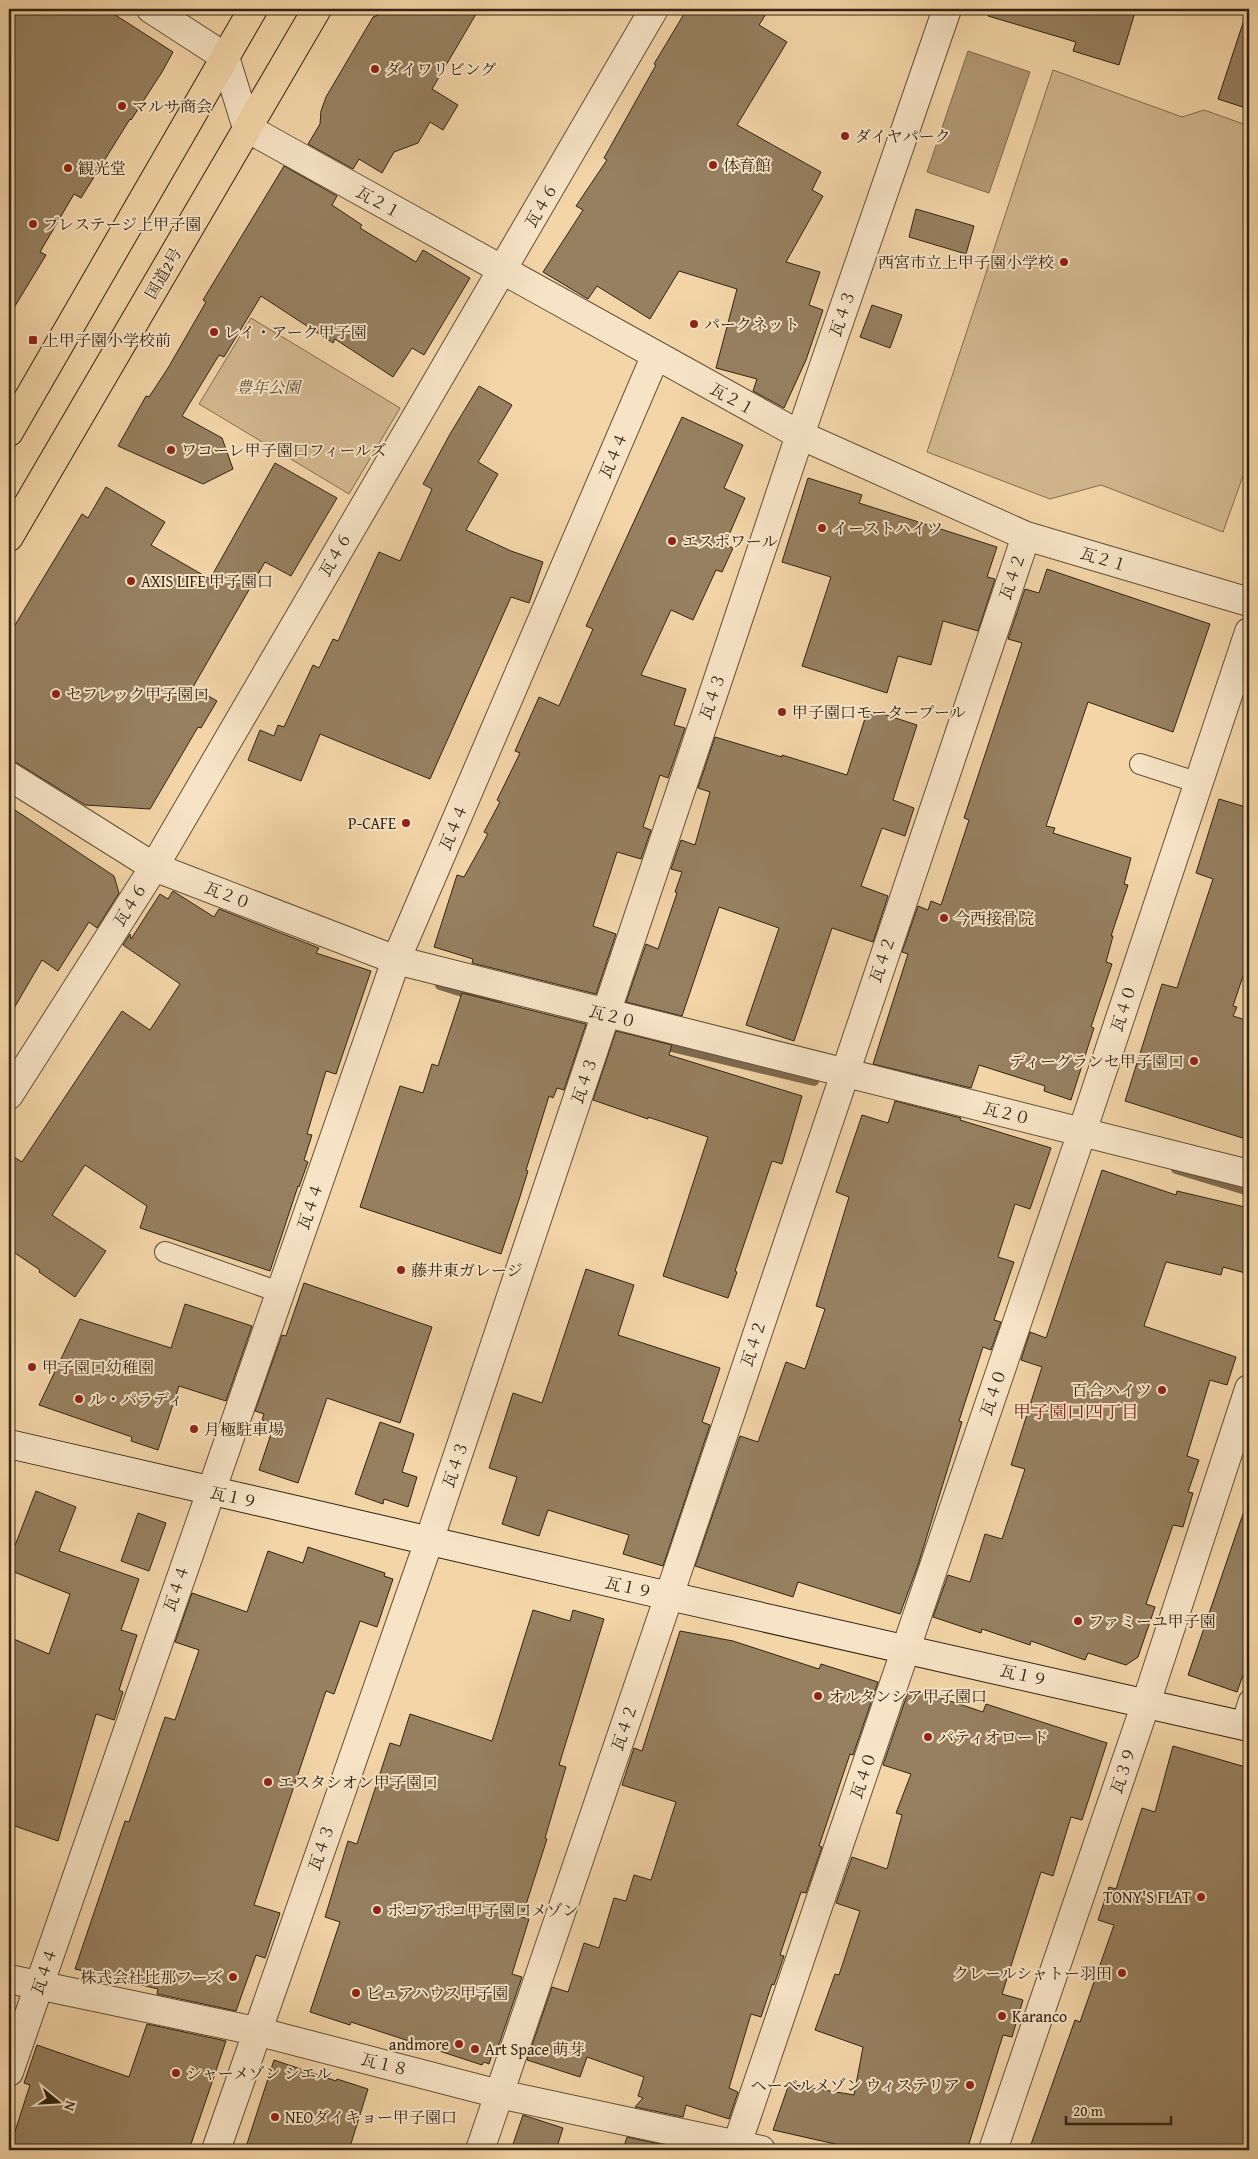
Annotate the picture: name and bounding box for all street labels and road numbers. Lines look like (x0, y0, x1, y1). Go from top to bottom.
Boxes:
street label: 瓦４６ (519, 178, 563, 232)
street label: 瓦２１ (352, 180, 406, 224)
street label: 国道2号 (139, 243, 187, 303)
street label: 瓦４３ (823, 286, 861, 340)
street label: 瓦２１ (706, 377, 760, 421)
street label: 瓦４４ (593, 428, 633, 482)
street label: 瓦４６ (313, 527, 357, 581)
street label: 瓦２１ (1078, 541, 1130, 577)
street label: 瓦４２ (993, 549, 1031, 603)
street label: 瓦４３ (693, 669, 731, 723)
street label: 瓦４４ (433, 800, 473, 854)
street label: 瓦２０ (201, 875, 255, 915)
street label: 瓦４６ (107, 877, 153, 931)
street label: 瓦４２ (863, 932, 901, 986)
street label: 瓦４０ (1104, 981, 1142, 1035)
street label: 瓦２０ (587, 999, 639, 1033)
street label: 瓦４３ (565, 1053, 603, 1107)
street label: 瓦２０ (981, 1096, 1033, 1130)
street label: 瓦４４ (291, 1179, 329, 1233)
street label: 瓦４２ (734, 1316, 772, 1370)
street label: 瓦４０ (974, 1365, 1012, 1419)
street label: 瓦４３ (436, 1437, 474, 1491)
street label: 瓦１９ (208, 1480, 260, 1514)
street label: 瓦４４ (157, 1561, 195, 1615)
street label: 瓦１９ (603, 1570, 655, 1604)
street label: 瓦１９ (998, 1658, 1050, 1692)
street label: 瓦４２ (605, 1700, 643, 1754)
street label: 瓦３９ (1104, 1743, 1142, 1797)
street label: 瓦４０ (844, 1748, 882, 1802)
street label: 瓦４３ (302, 1820, 340, 1874)
street label: 瓦４４ (25, 1944, 63, 1998)
street label: 瓦１８ (359, 2047, 411, 2081)

